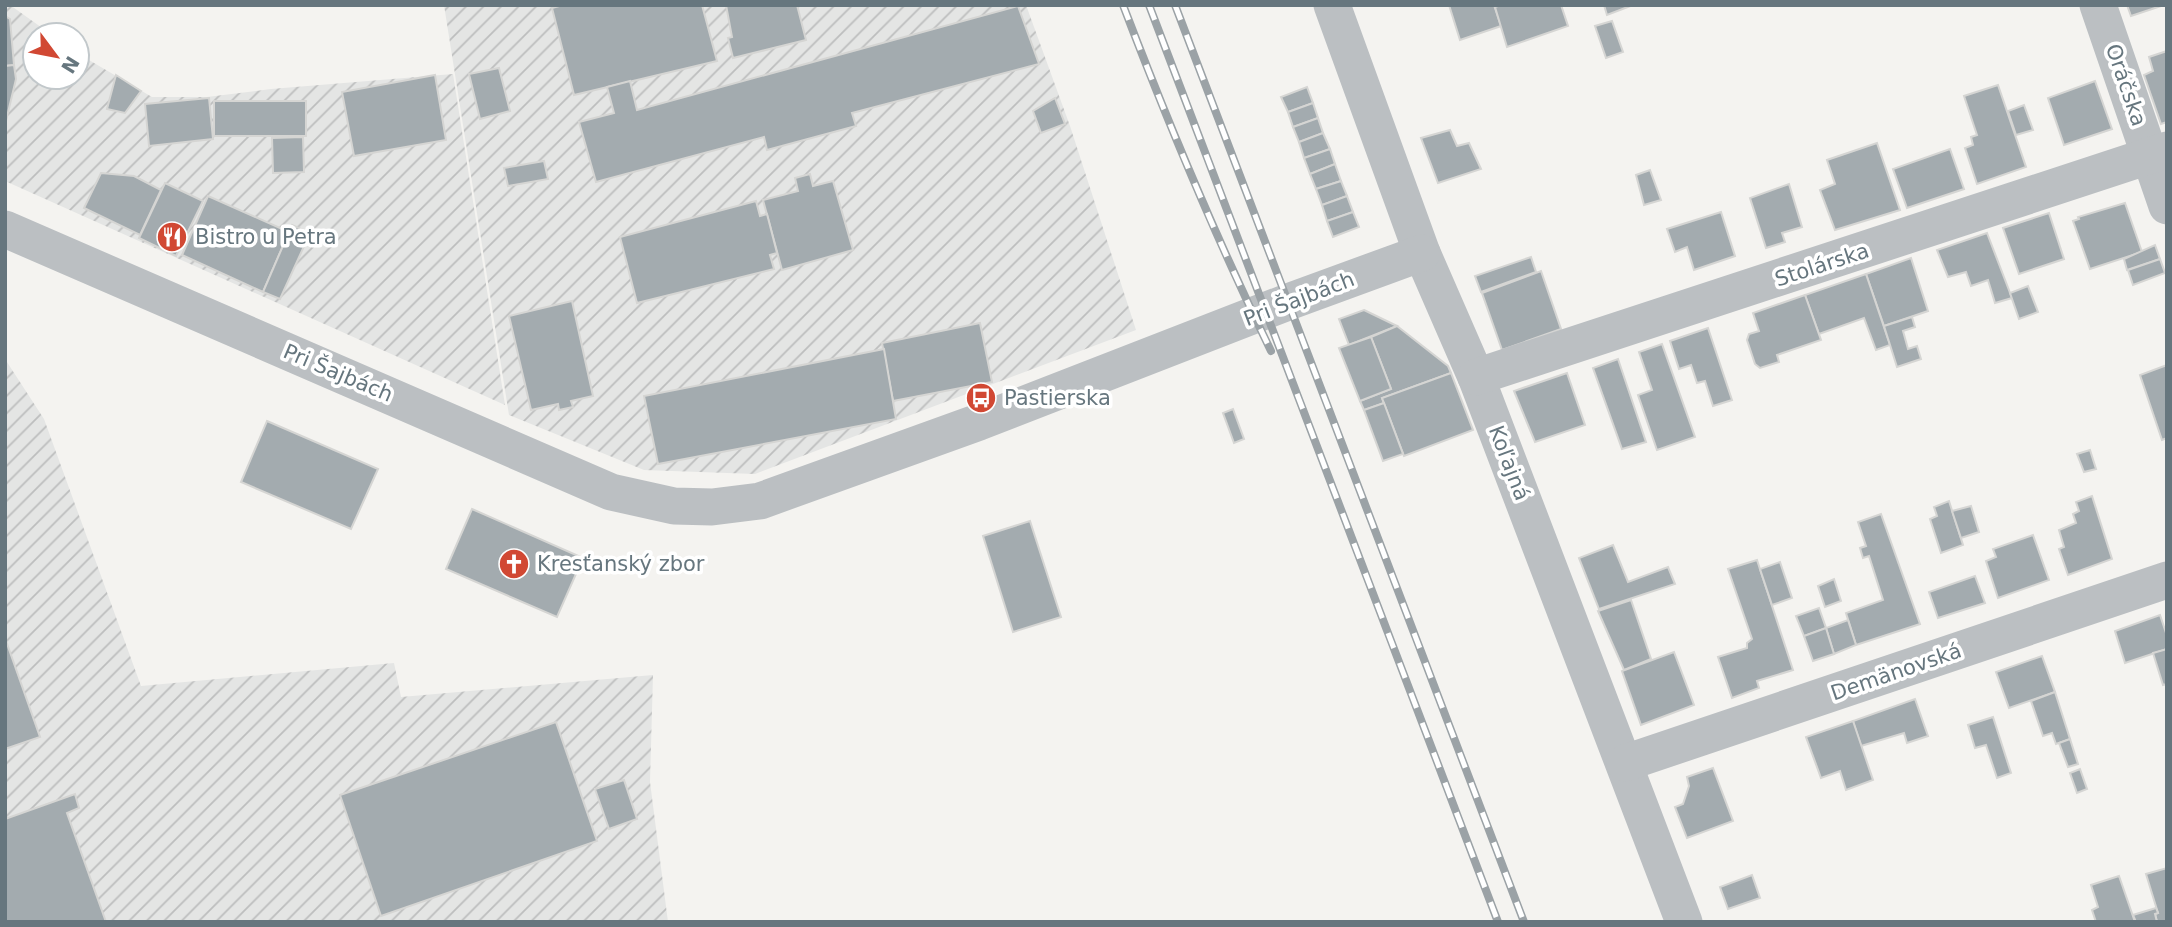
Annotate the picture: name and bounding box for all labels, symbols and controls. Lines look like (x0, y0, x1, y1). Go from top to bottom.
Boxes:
north arrow (21, 21, 91, 91)
street label: Oráčska (2101, 41, 2151, 129)
text: N (57, 52, 84, 78)
restaurant icon: Bistro u Petra (155, 220, 189, 254)
place label: Bistro u Petra (195, 225, 337, 249)
street label: Stolárska (1772, 239, 1872, 291)
street label: Pri Šajbách (1240, 266, 1358, 331)
street label: Pri Šajbách (280, 338, 397, 407)
bus stop icon: Pastierska (964, 381, 998, 415)
place label: Pastierska (1004, 386, 1111, 410)
street label: Koľajná (1484, 422, 1534, 504)
church icon: Kresťanský zbor (497, 547, 531, 581)
place label: Kresťanský zbor (537, 552, 705, 576)
street label: Demänovská (1828, 638, 1964, 706)

